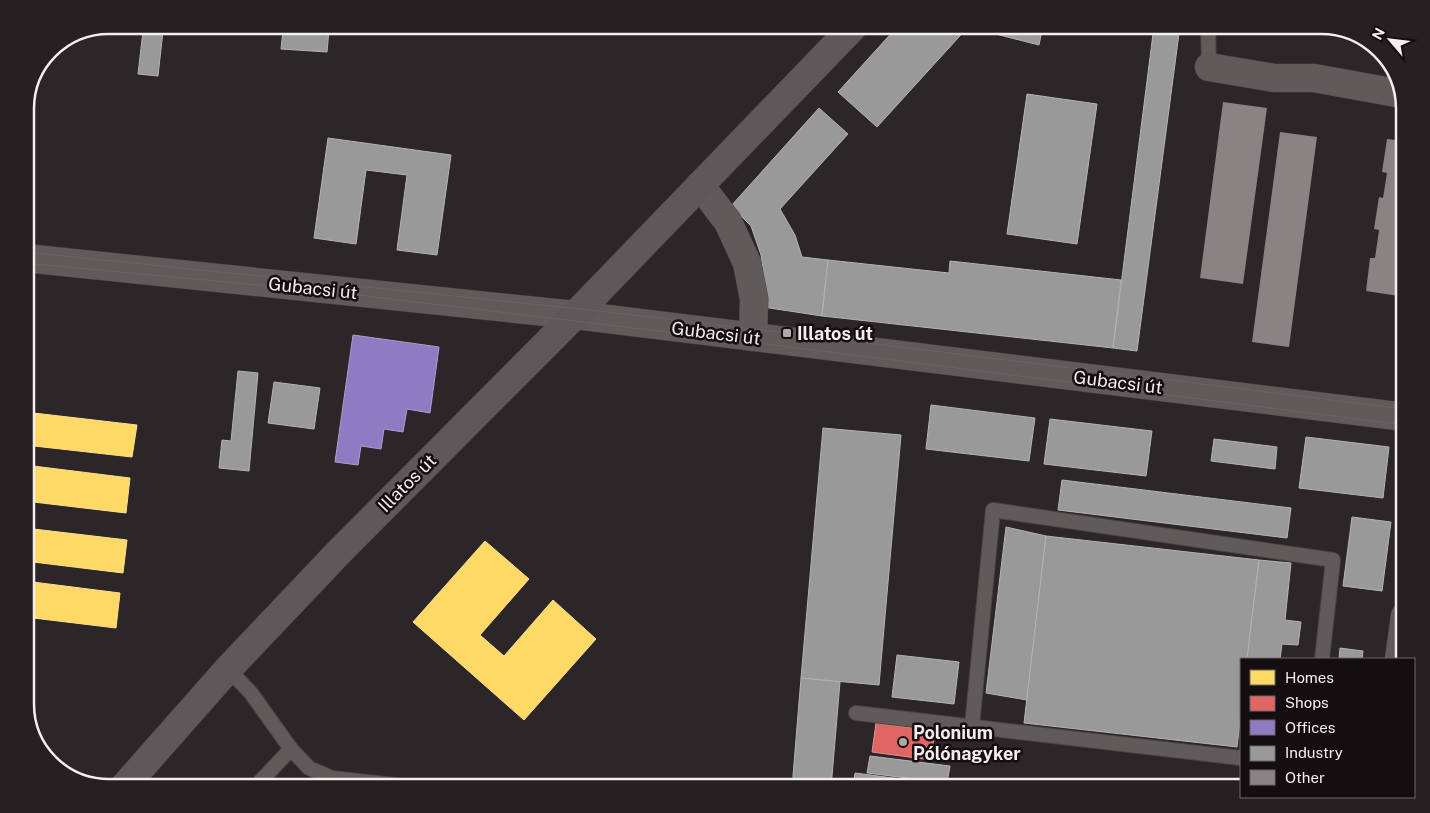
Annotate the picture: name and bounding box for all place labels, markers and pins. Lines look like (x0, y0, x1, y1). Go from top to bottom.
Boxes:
place label: Illatos út (797, 323, 873, 344)
marker: Illatos út (781, 327, 793, 339)
place label: Polonium Pólónagyker (913, 722, 1021, 764)
marker: Polonium Pólónagyker (897, 736, 909, 748)

